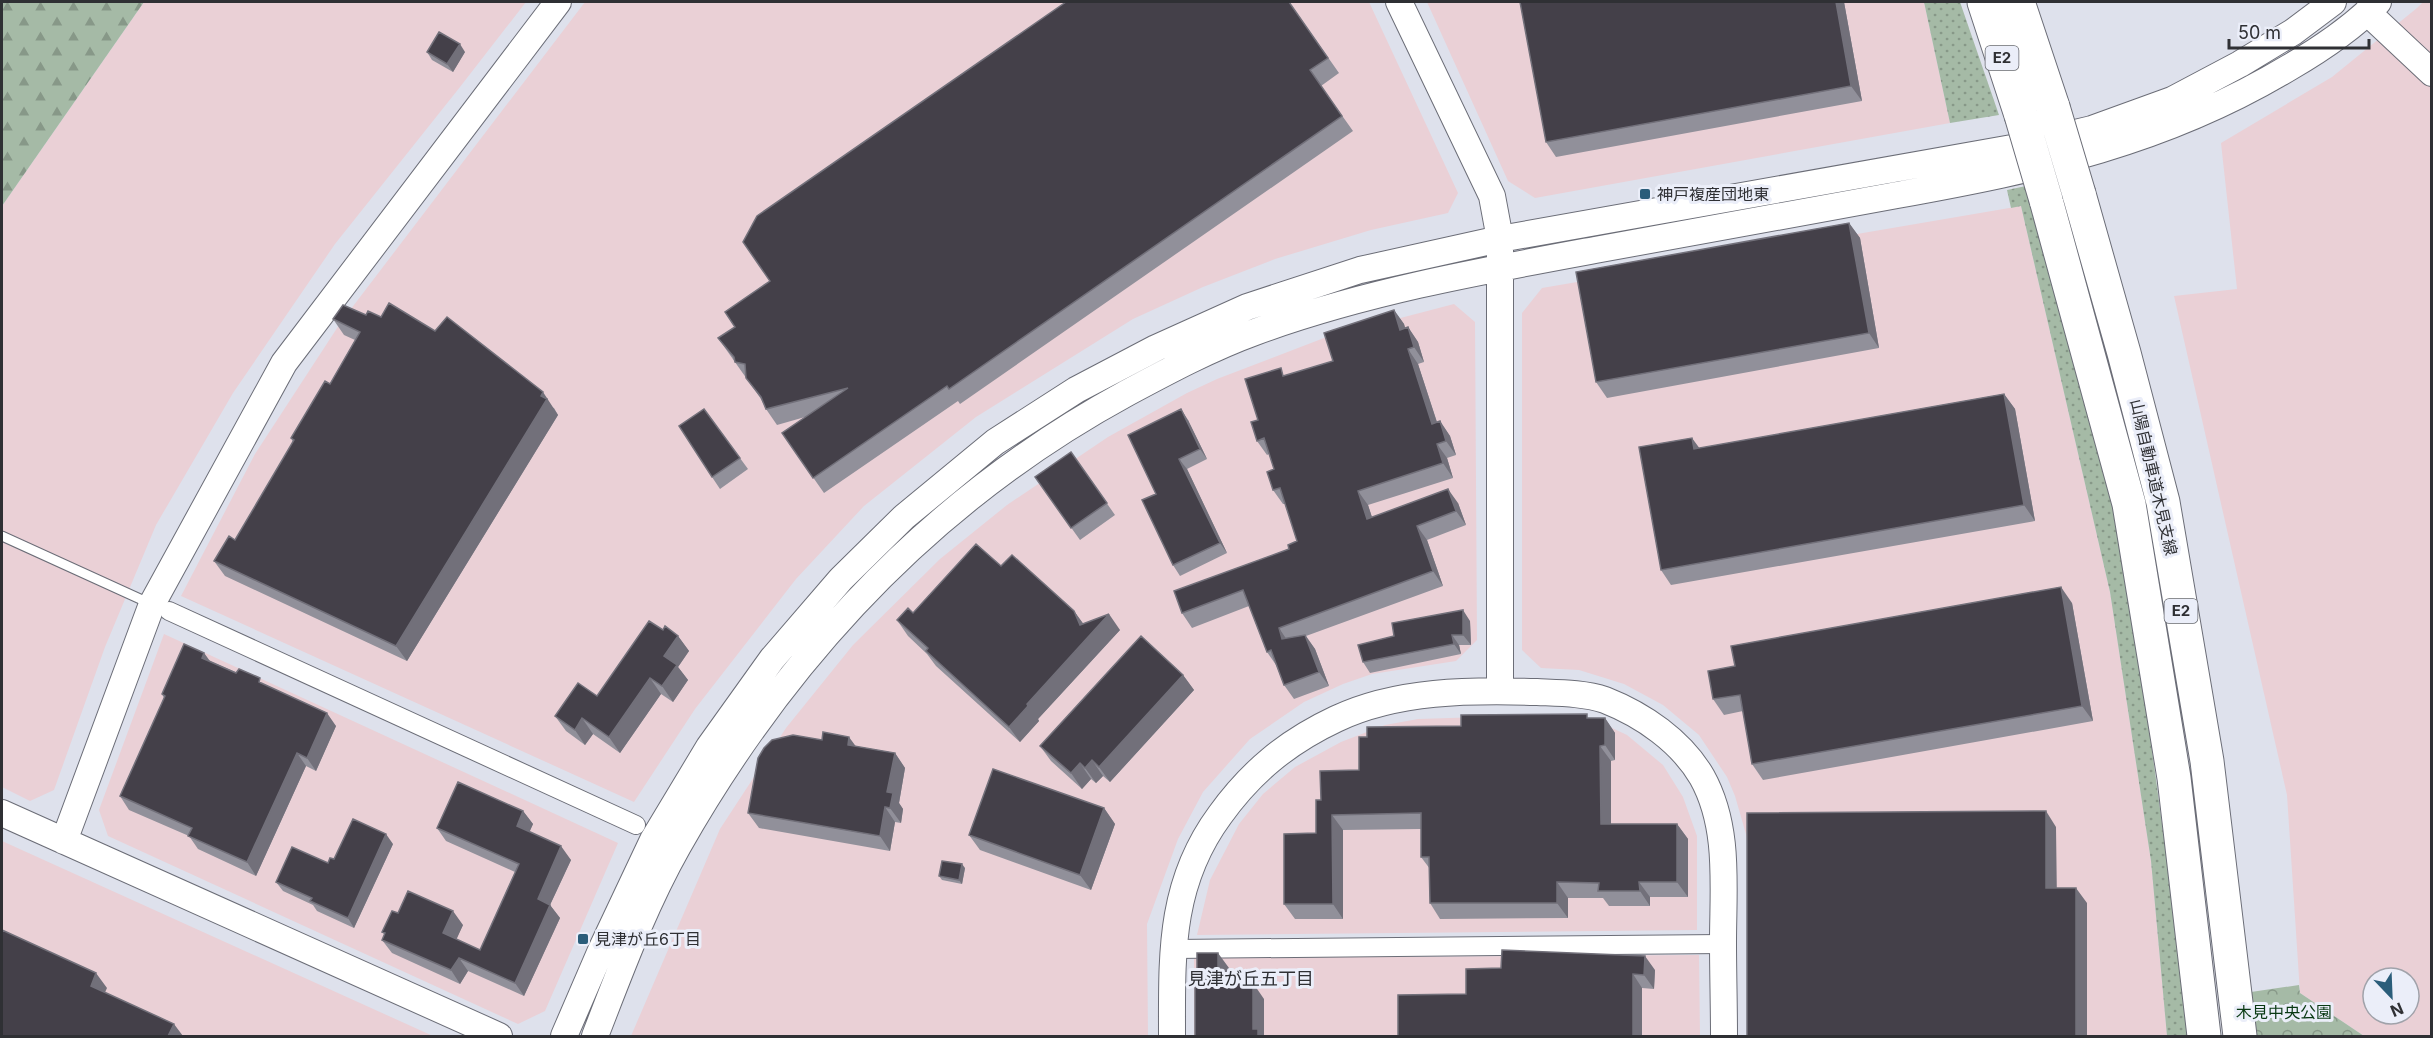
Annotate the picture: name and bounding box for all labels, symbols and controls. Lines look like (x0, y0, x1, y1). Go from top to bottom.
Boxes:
scale bar (2229, 12, 2368, 50)
text: 50 m (2238, 22, 2281, 43)
road number: E2 (1986, 46, 2018, 70)
place label: 神戸複産団地東 (1657, 184, 1769, 204)
marker: 神戸複産団地東 (1638, 187, 1652, 201)
street label: 山陽自動車道木見支線 (2126, 397, 2182, 557)
road number: E2 (2164, 599, 2198, 623)
place label: 見津が丘6丁目 (595, 929, 701, 949)
marker: 見津が丘6丁目 (576, 932, 590, 946)
north arrow (2361, 966, 2421, 1026)
district label: 見津が丘五丁目 (1188, 968, 1314, 989)
text: N (2387, 998, 2406, 1021)
park label: 木見中央公園 (2236, 1002, 2332, 1022)

